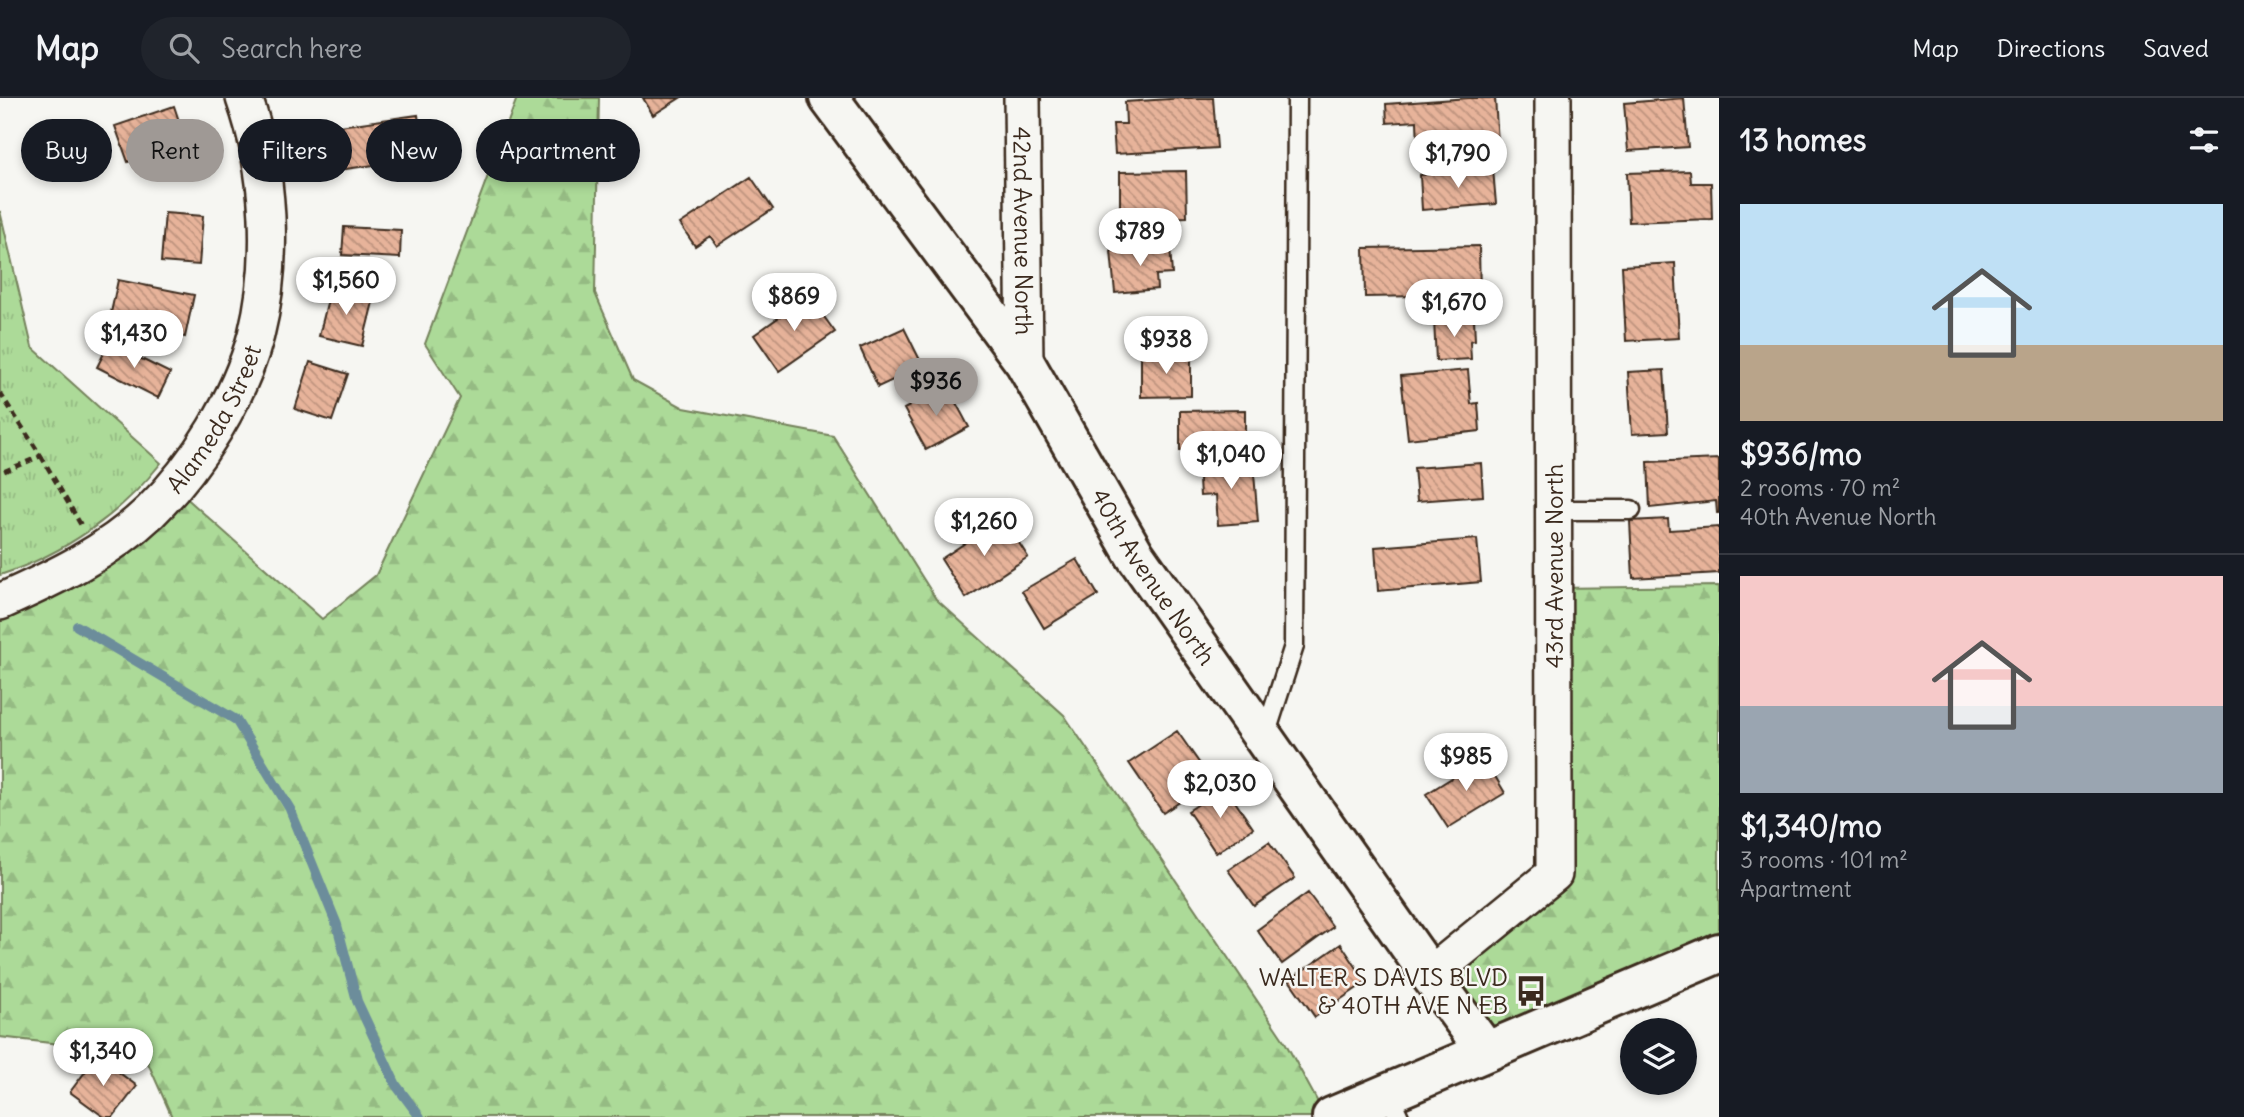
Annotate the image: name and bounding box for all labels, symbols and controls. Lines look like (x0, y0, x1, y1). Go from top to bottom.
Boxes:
search box (141, 17, 631, 80)
text: Map (35, 27, 99, 69)
icon: search (165, 29, 203, 67)
text: Search here (221, 32, 362, 65)
text: Map (1912, 33, 1959, 63)
text: Directions (1997, 33, 2105, 63)
text: Saved (2143, 33, 2209, 63)
chip: Buy (21, 119, 112, 182)
chip: Rent (126, 119, 224, 182)
chip: Filters (238, 119, 352, 182)
chip: New (366, 119, 462, 182)
chip: Apartment (476, 119, 640, 182)
text: 13 homes (1740, 121, 1866, 159)
icon: filters (2185, 121, 2223, 159)
street label: 42nd Avenue North (1007, 127, 1040, 335)
pin: $1,790 (1401, 130, 1515, 190)
text: $1,790 (1425, 138, 1491, 167)
pin: $789 (1099, 208, 1181, 268)
text: $789 (1115, 216, 1165, 245)
icon: home (1919, 250, 2045, 376)
pin: $1,560 (289, 258, 403, 317)
text: $1,560 (312, 265, 380, 294)
pin: $869 (753, 274, 835, 333)
pin: $1,670 (1397, 280, 1511, 339)
text: $869 (768, 281, 820, 310)
text: $1,670 (1421, 287, 1487, 316)
pin: $1,430 (77, 310, 191, 370)
pin: $938 (1125, 316, 1207, 376)
text: $1,430 (100, 318, 168, 347)
text: $938 (1140, 324, 1192, 353)
street label: Alameda Street (160, 341, 267, 499)
pin: $936 (895, 358, 977, 418)
text: $936 (910, 366, 962, 395)
pin: $1,040 (1174, 432, 1288, 491)
text: $936/mo (1740, 435, 1862, 473)
text: $1,040 (1196, 439, 1266, 468)
street label: 43rd Avenue North (1539, 464, 1569, 668)
text: 2 rooms · 70 m² (1740, 473, 1900, 502)
street label: 40th Avenue North (1085, 483, 1222, 671)
pin: $1,260 (927, 498, 1041, 558)
text: 40th Avenue North (1740, 502, 1937, 531)
text: $1,260 (950, 506, 1018, 535)
icon: home (1919, 622, 2045, 748)
pin: $985 (1425, 734, 1507, 793)
text: $985 (1440, 741, 1492, 770)
pin: $2,030 (1163, 760, 1277, 820)
text: $2,030 (1183, 768, 1257, 797)
text: $1,340/mo (1740, 807, 1882, 845)
text: 3 rooms · 101 m² (1740, 845, 1908, 874)
text: Apartment (1740, 874, 1852, 903)
place label: WALTER S DAVIS BLVD & 40TH AVE N EB (1259, 962, 1508, 1020)
bus stop icon: WALTER S DAVIS BLVD & 40TH AVE N EB (1514, 974, 1548, 1008)
map controls (1620, 1018, 1697, 1095)
button: layers (1620, 1018, 1697, 1095)
pin: $1,340 (46, 1028, 160, 1088)
text: $1,340 (69, 1036, 137, 1065)

